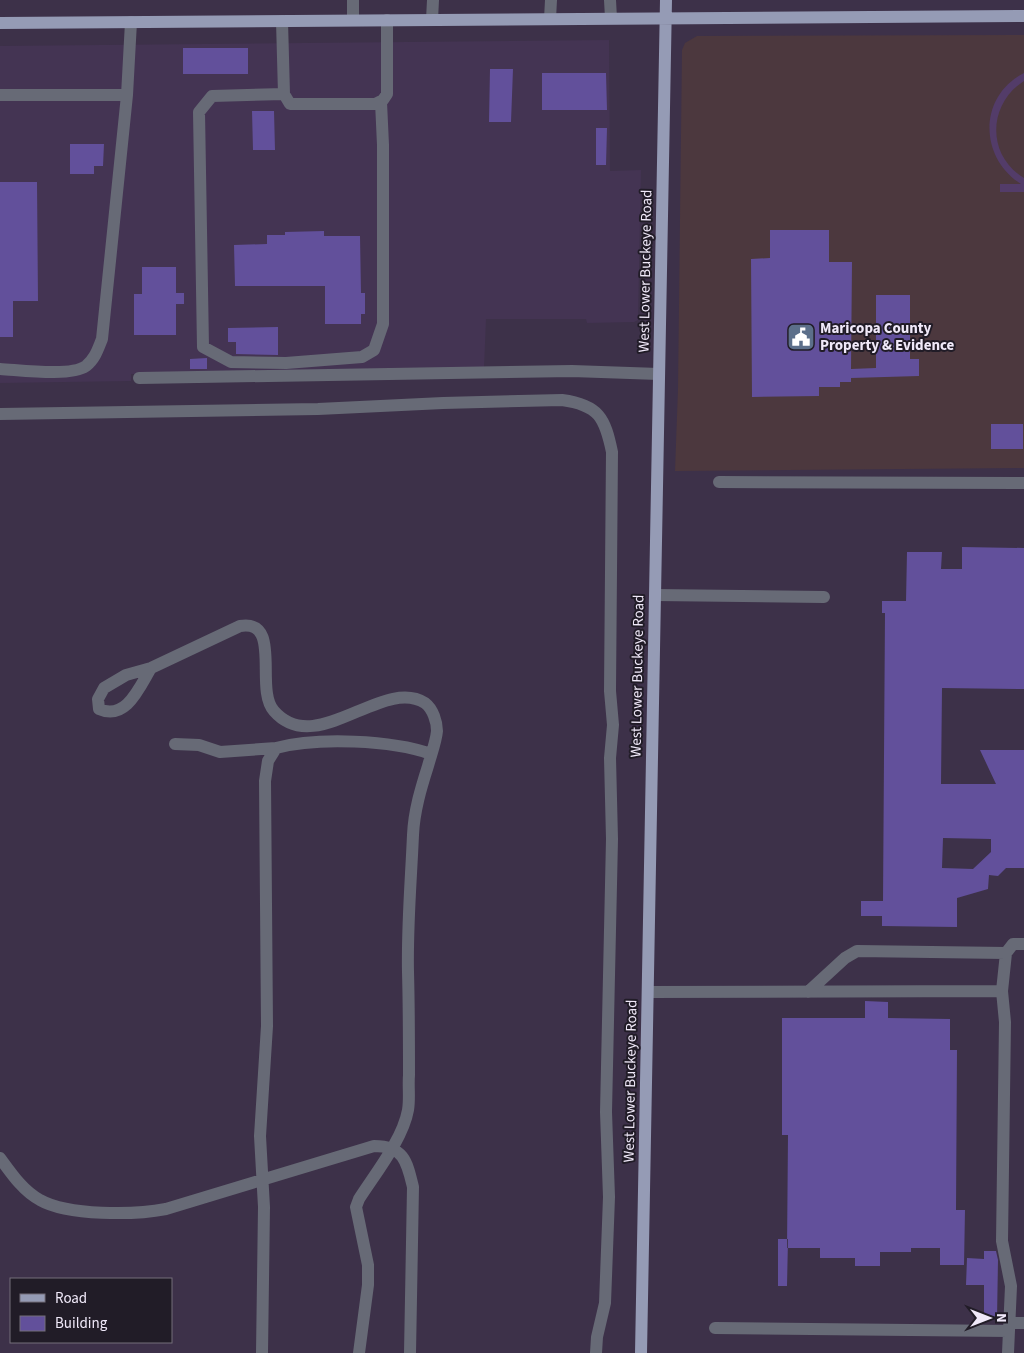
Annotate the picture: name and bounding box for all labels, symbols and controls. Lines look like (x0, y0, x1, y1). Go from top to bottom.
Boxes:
street label: West Lower Buckeye Road (634, 189, 657, 353)
place label: Maricopa County Property & Evidence (820, 318, 955, 356)
public building icon: Maricopa County Property & Evidence (786, 322, 816, 352)
street label: West Lower Buckeye Road (626, 594, 649, 758)
street label: West Lower Buckeye Road (619, 999, 642, 1163)
legend (10, 1278, 172, 1343)
text: Road (55, 1288, 87, 1309)
north arrow (964, 1293, 1014, 1343)
text: Building (55, 1313, 108, 1334)
text: N (991, 1313, 1011, 1323)

